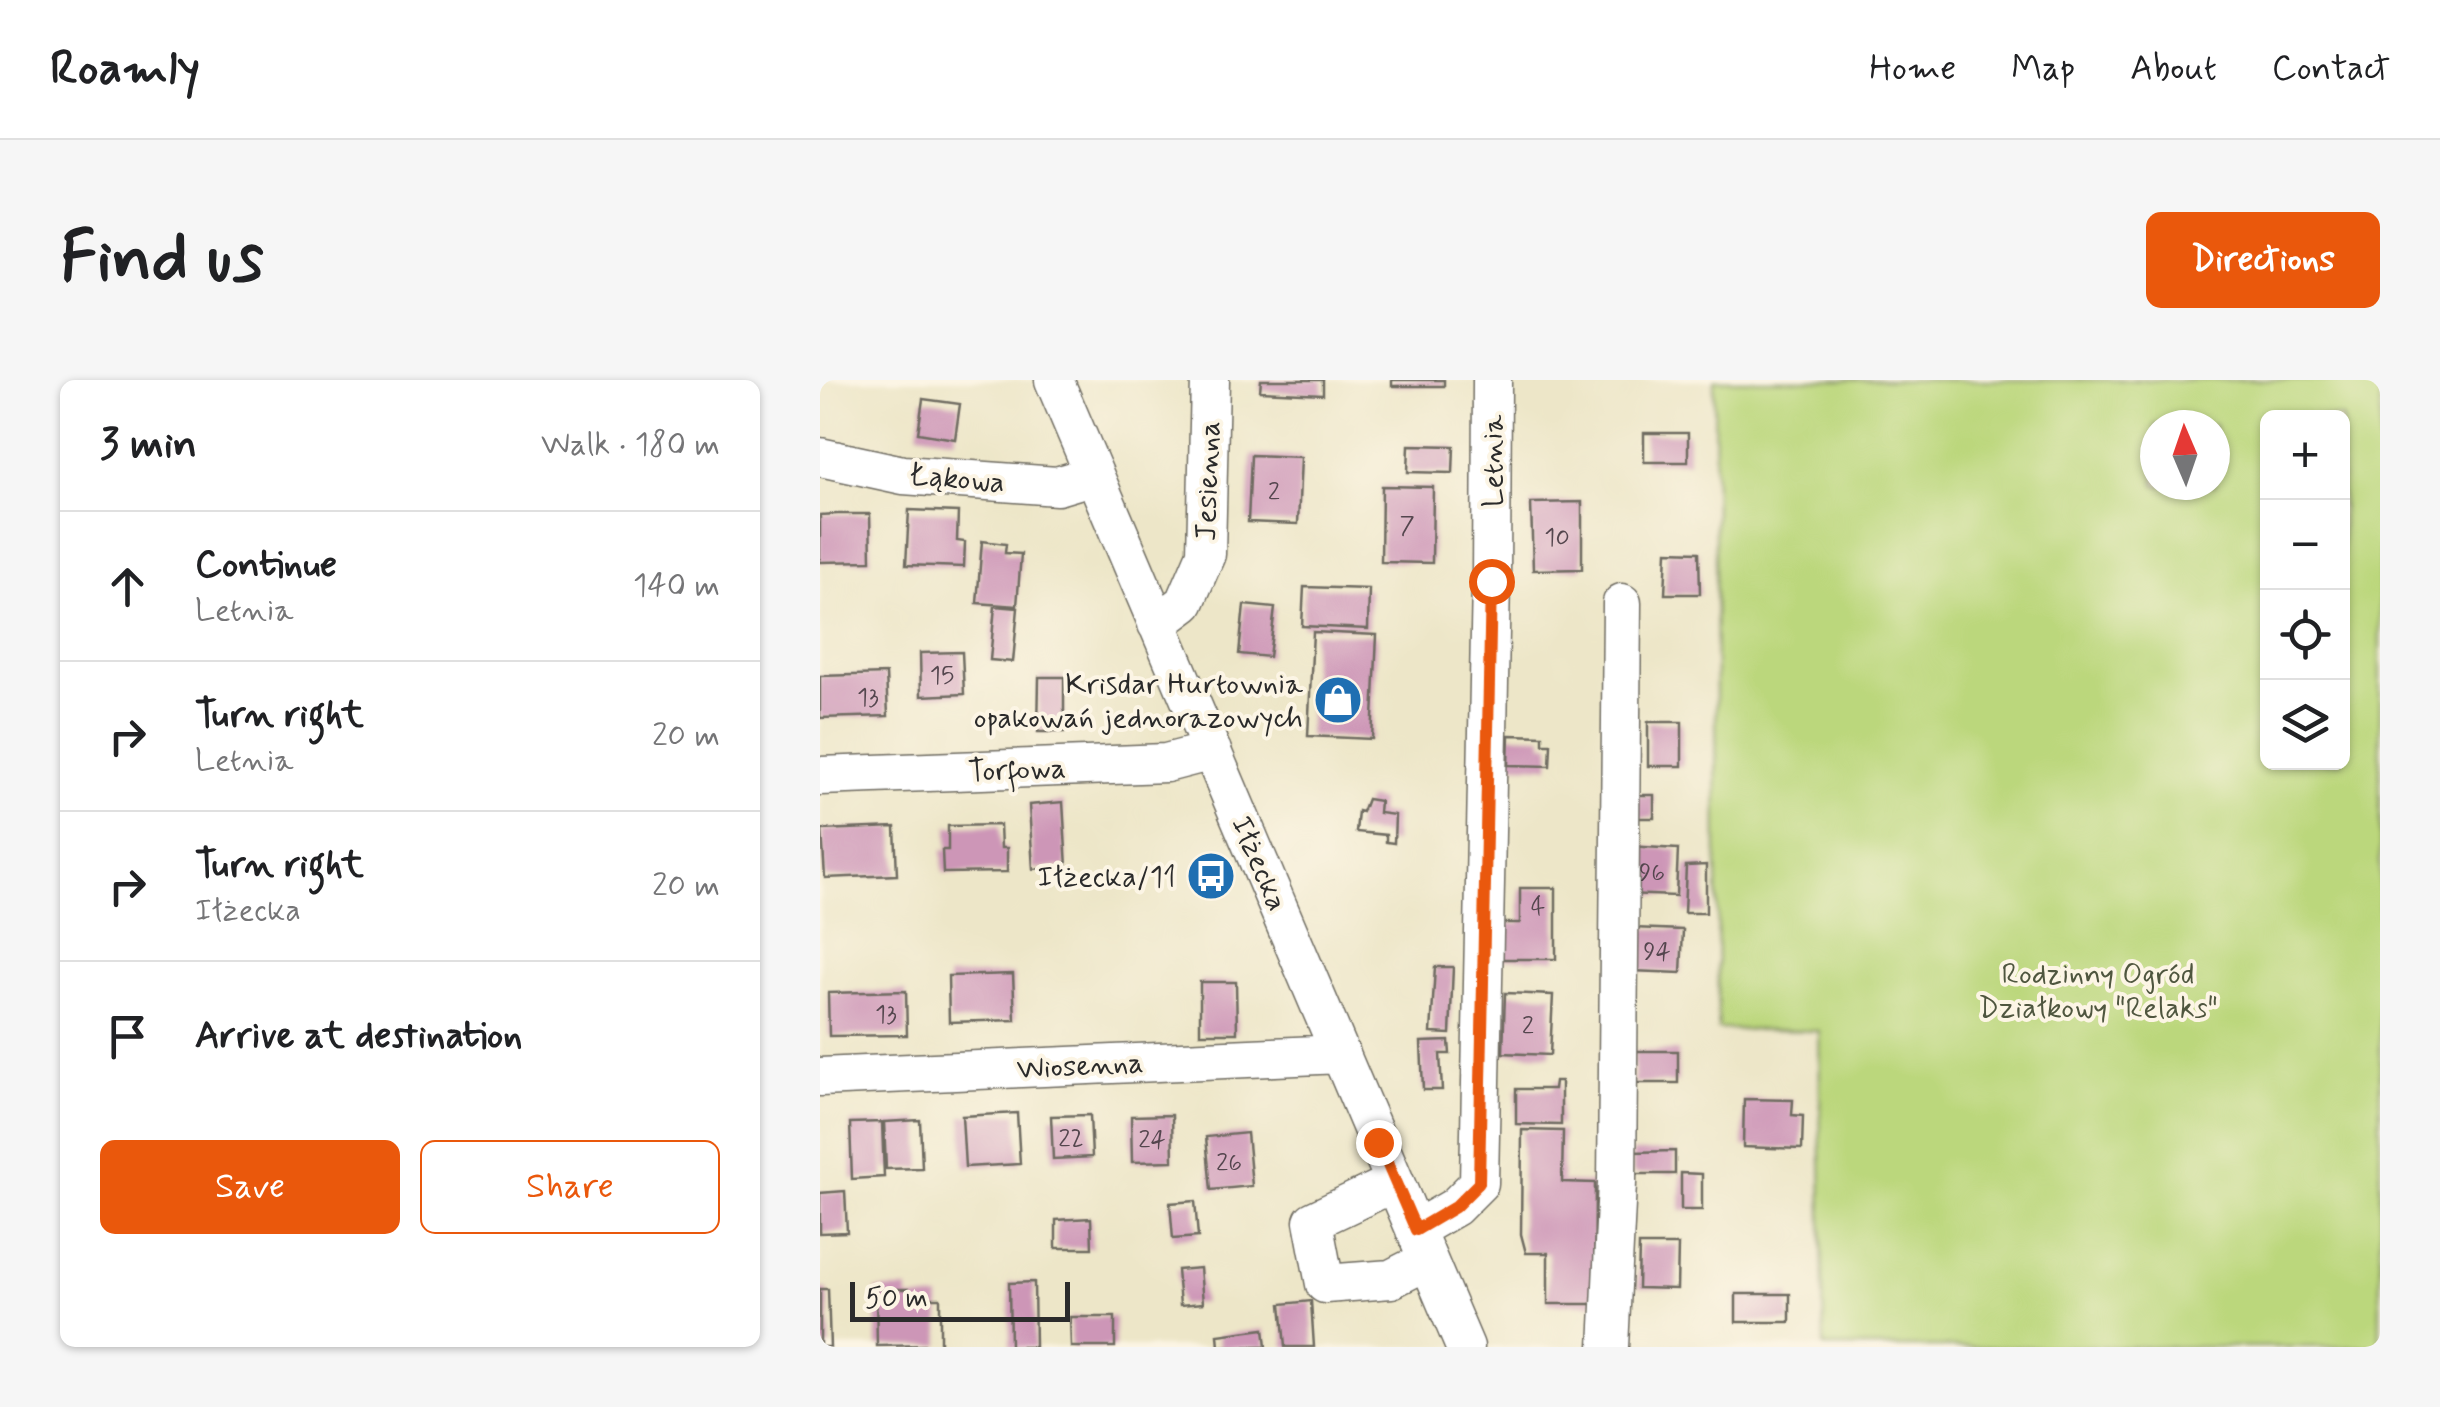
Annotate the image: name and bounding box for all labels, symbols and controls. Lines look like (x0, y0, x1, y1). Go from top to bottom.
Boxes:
text: Roamly (50, 38, 200, 101)
text: Home (1869, 46, 1956, 92)
text: Map (2011, 46, 2075, 92)
text: About (2130, 46, 2217, 92)
text: Contact (2272, 46, 2390, 92)
button: Directions (2146, 212, 2380, 308)
text: Find us (60, 214, 264, 306)
north arrow (2140, 410, 2230, 500)
map controls (2260, 410, 2350, 770)
button: + (2260, 410, 2350, 500)
street label: Letnia (1474, 414, 1513, 507)
text: 3 min (100, 418, 197, 473)
street label: Jesienna (1187, 420, 1230, 542)
text: Walk · 180 m (541, 424, 720, 466)
street label: Łąkowa (907, 456, 1006, 503)
house number: 2 (1268, 476, 1280, 509)
button: − (2260, 500, 2350, 590)
house number: 7 (1399, 510, 1415, 543)
house number: 10 (1544, 522, 1570, 555)
text: Continue (195, 541, 337, 590)
icon: ahead (100, 559, 155, 614)
route start (1469, 559, 1515, 605)
text: 140 m (633, 565, 720, 607)
text: Letnia (195, 590, 294, 632)
button: locate (2260, 590, 2350, 680)
house number: 15 (930, 660, 954, 693)
place label: Krisdar Hurtownia opakowań jednorazowych (974, 665, 1304, 738)
shop icon: Krisdar Hurtownia opakowań jednorazowych (1312, 674, 1364, 726)
button: layers (2260, 680, 2350, 770)
house number: 13 (857, 682, 879, 715)
text: Turn right (195, 691, 364, 740)
icon: right (100, 709, 155, 764)
text: 20 m (652, 715, 720, 757)
text: Letnia (195, 740, 294, 782)
street label: Torfowa (967, 749, 1067, 794)
street label: Iłżecka (1221, 810, 1296, 917)
text: Turn right (195, 841, 364, 890)
bus stop icon: Iłżecka/11 (1185, 850, 1237, 902)
house number: 96 (1639, 857, 1665, 890)
place label: Iłżecka/11 (1037, 858, 1176, 897)
icon: right (100, 859, 155, 914)
text: 20 m (652, 865, 720, 907)
text: Iłżecka (195, 890, 301, 932)
house number: 4 (1531, 891, 1545, 924)
house number: 94 (1643, 936, 1671, 969)
park label: Rodzinny Ogród Działkowy "Relaks" (1978, 955, 2218, 1028)
house number: 13 (875, 999, 897, 1032)
icon: arrive (100, 1009, 155, 1064)
house number: 2 (1522, 1010, 1534, 1043)
text: Arrive at destination (195, 1012, 522, 1061)
street label: Wiosenna (1016, 1044, 1144, 1089)
route end (1356, 1120, 1402, 1166)
house number: 22 (1058, 1123, 1084, 1156)
house number: 24 (1138, 1124, 1166, 1157)
button: Save (100, 1140, 400, 1234)
button: Share (420, 1140, 720, 1234)
house number: 26 (1216, 1147, 1242, 1180)
scale bar (850, 1277, 1070, 1321)
text: 50 m (865, 1281, 928, 1318)

